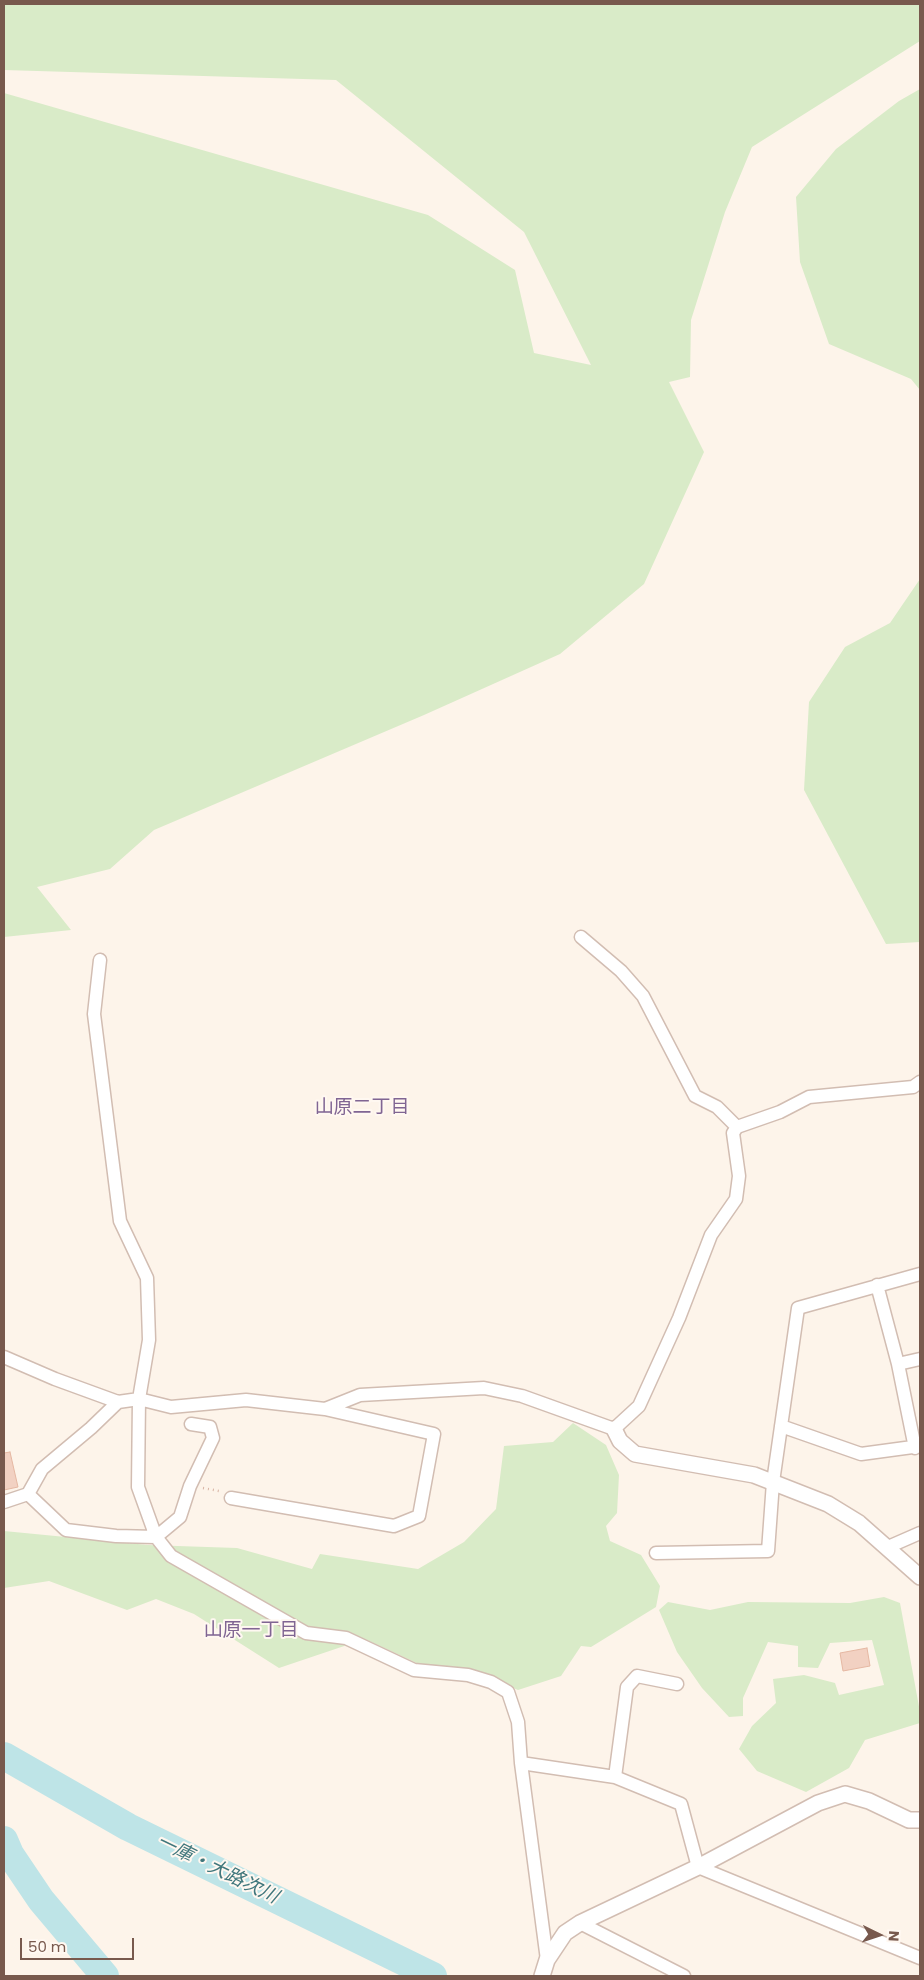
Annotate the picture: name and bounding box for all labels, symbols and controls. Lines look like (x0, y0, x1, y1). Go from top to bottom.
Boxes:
district label: 山原二丁目 (315, 1097, 409, 1119)
district label: 山原一丁目 (204, 1620, 298, 1642)
water label: 一庫・大路次川 (152, 1831, 282, 1909)
north arrow (854, 1910, 904, 1960)
scale bar (22, 1928, 136, 1960)
text: N (884, 1930, 904, 1942)
text: 50 m (28, 1936, 66, 1957)

